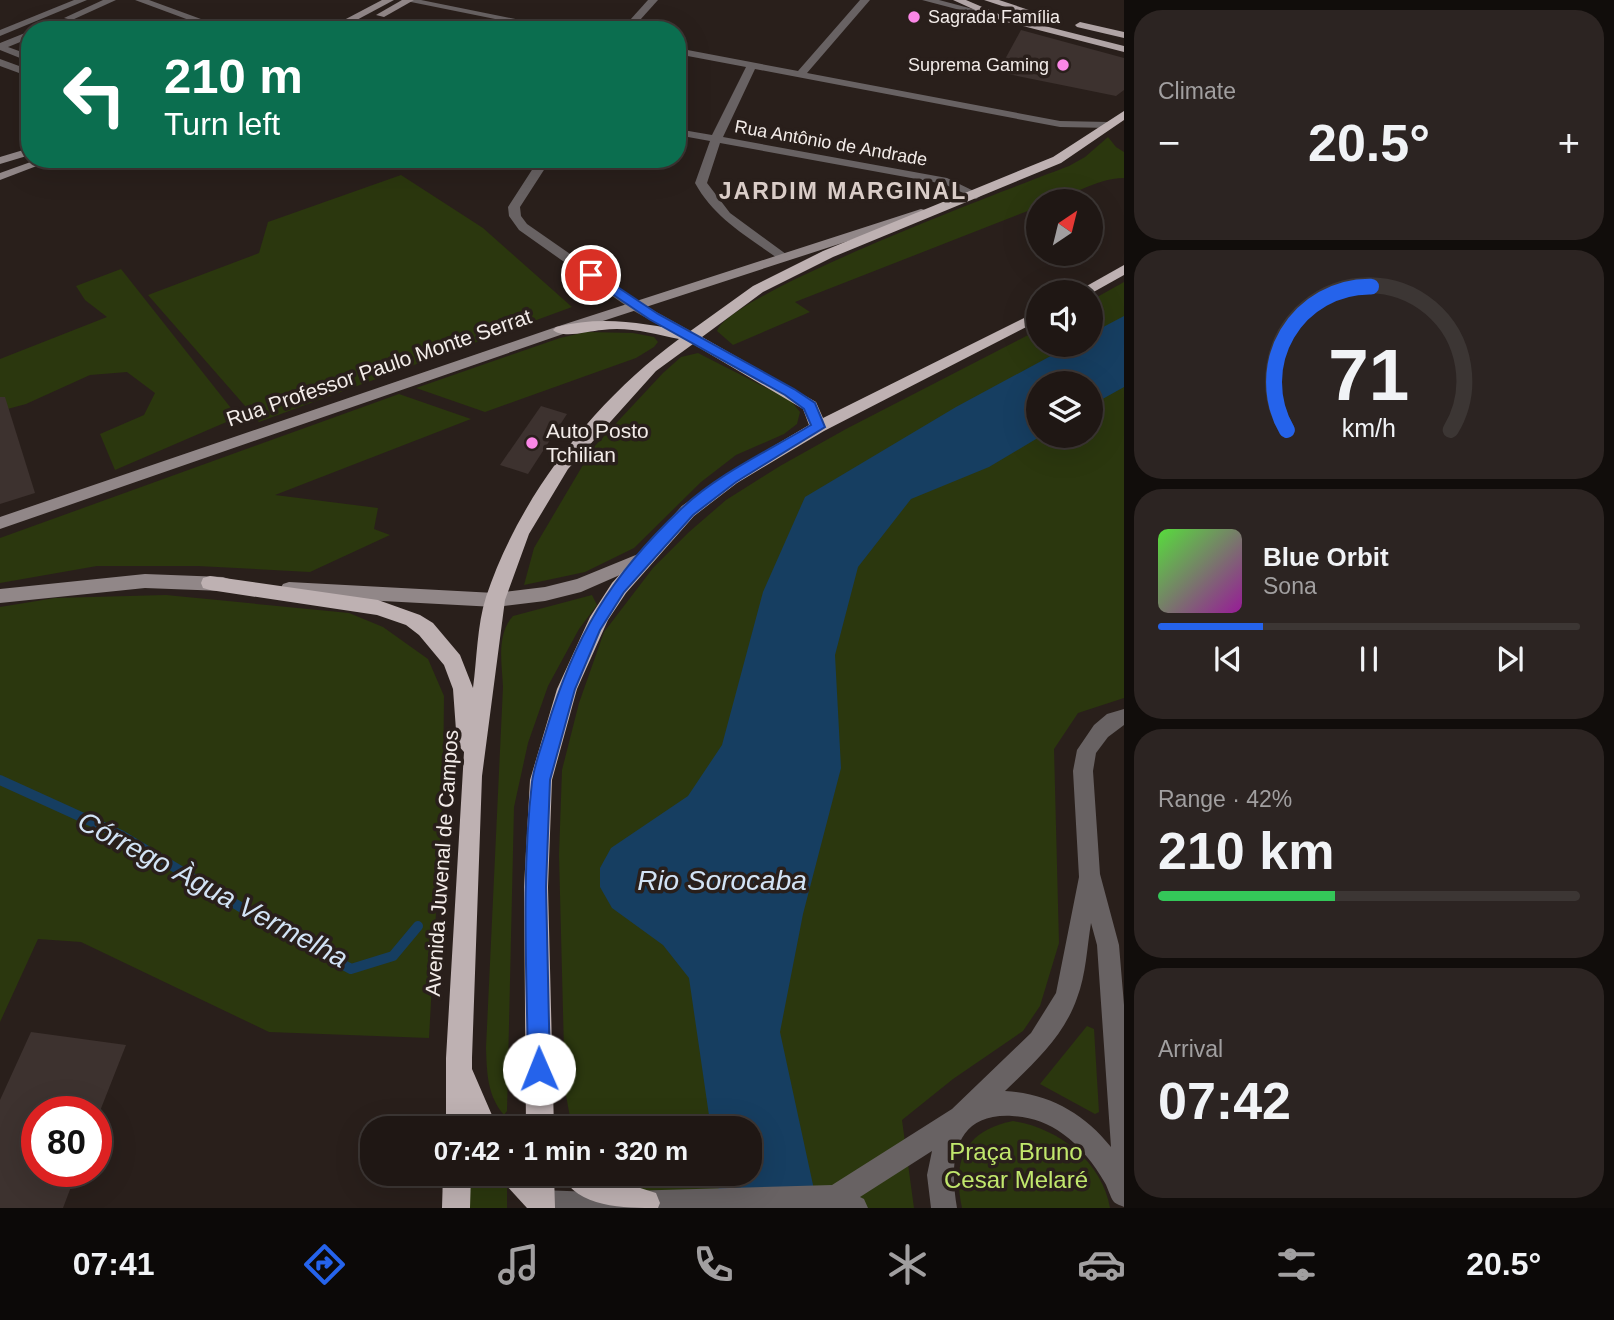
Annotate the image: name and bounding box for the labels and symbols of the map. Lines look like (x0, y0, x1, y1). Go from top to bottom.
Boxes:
place label: Sagrada Família (928, 7, 1061, 27)
marker: Sagrada Família (906, 9, 922, 25)
place label: Suprema Gaming (908, 55, 1049, 75)
marker: Suprema Gaming (1055, 57, 1071, 73)
street label: Rua Antônio de Andrade (733, 116, 929, 170)
district label: JARDIM MARGINAL (719, 178, 967, 204)
north arrow (1026, 189, 1102, 266)
pin (561, 245, 621, 305)
street label: Rua Professor Paulo Monte Serrat (223, 304, 534, 431)
place label: Auto Posto Tchilian (546, 419, 649, 466)
marker: Auto Posto Tchilian (524, 435, 540, 451)
street label: Avenida Juvenal de Campos (421, 729, 462, 997)
water label: Córrego Àgua Vermelha (73, 805, 353, 974)
water label: Rio Sorocaba (637, 865, 807, 896)
position arrow (502, 1032, 576, 1106)
speed limit sign: 80 (21, 1096, 112, 1187)
park label: Praça Bruno Cesar Melaré (944, 1138, 1088, 1193)

